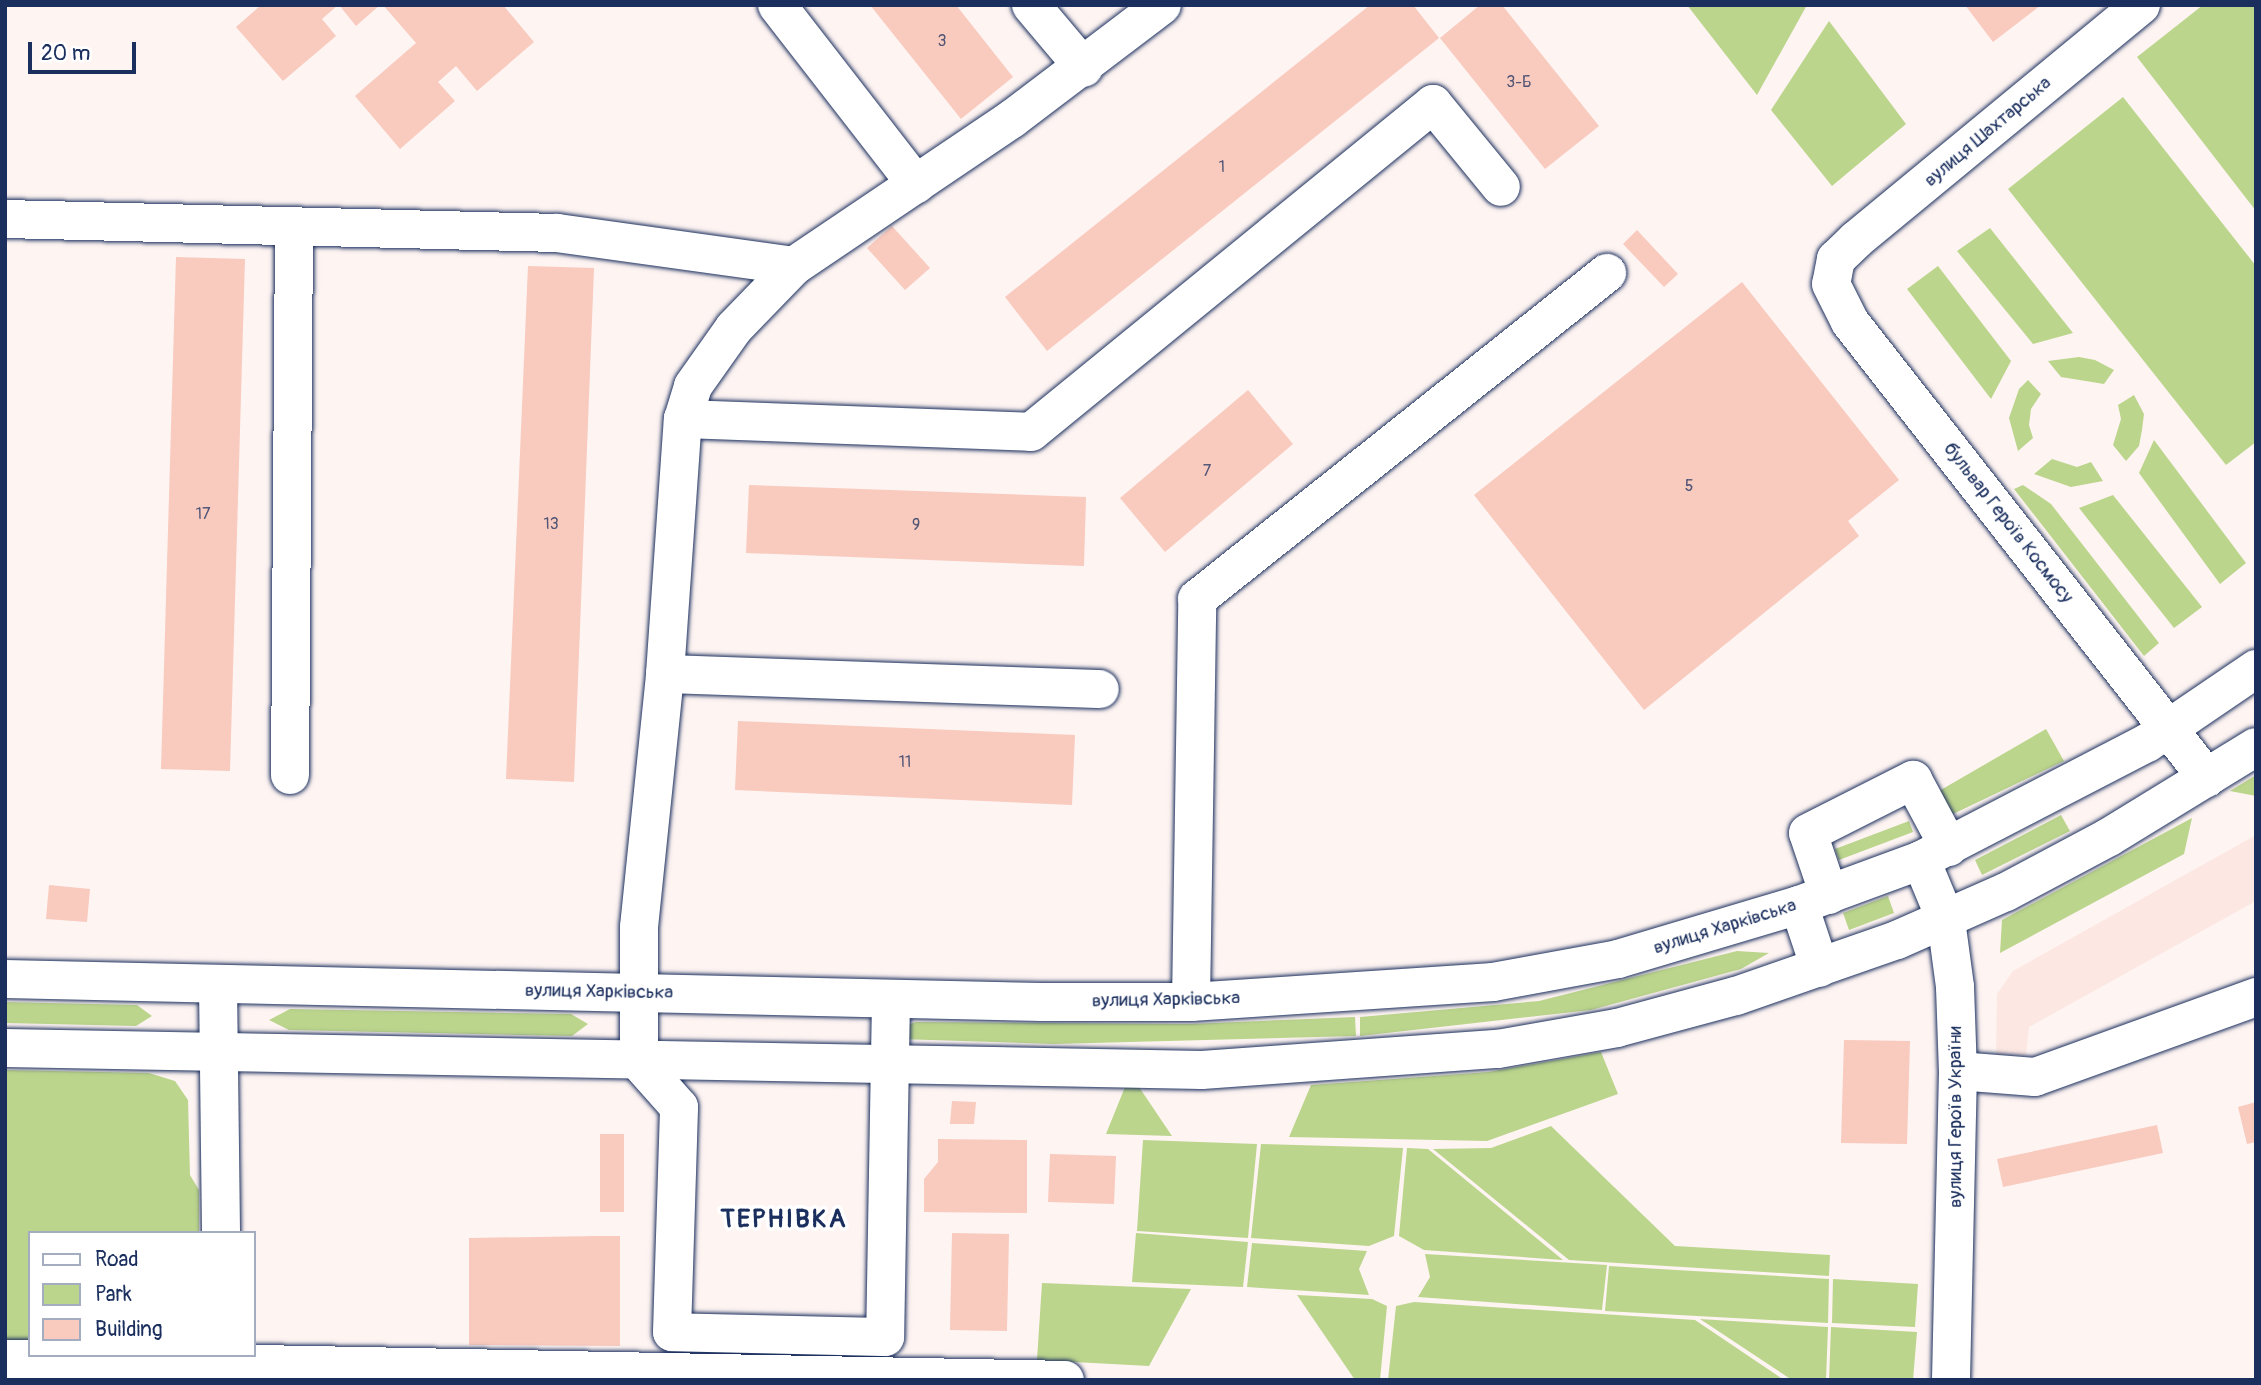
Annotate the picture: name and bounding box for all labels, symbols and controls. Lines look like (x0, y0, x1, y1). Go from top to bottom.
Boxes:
scale bar (32, 28, 140, 72)
house number: 3 (938, 31, 946, 51)
text: 20 m (41, 40, 90, 67)
house number: 3-Б (1506, 72, 1532, 92)
street label: вулиця Шахтарська (1920, 72, 2056, 192)
house number: 1 (1219, 157, 1225, 177)
street label: бульвар Героїв Космосу (1938, 438, 2078, 608)
house number: 7 (1203, 461, 1211, 481)
house number: 5 (1685, 476, 1693, 496)
house number: 17 (196, 504, 210, 524)
house number: 13 (543, 514, 559, 534)
house number: 9 (912, 515, 920, 535)
house number: 11 (899, 752, 911, 772)
street label: вулиця Харківська (1651, 894, 1799, 960)
street label: вулиця Харківська (525, 979, 673, 1005)
street label: вулиця Харківська (1092, 987, 1240, 1013)
street label: вулиця Героїв України (1945, 1026, 1967, 1208)
district label: ТЕРНІВКА (721, 1204, 847, 1236)
legend (28, 1231, 256, 1357)
text: Road (95, 1246, 139, 1273)
text: Park (95, 1281, 132, 1308)
text: Building (95, 1316, 162, 1343)

